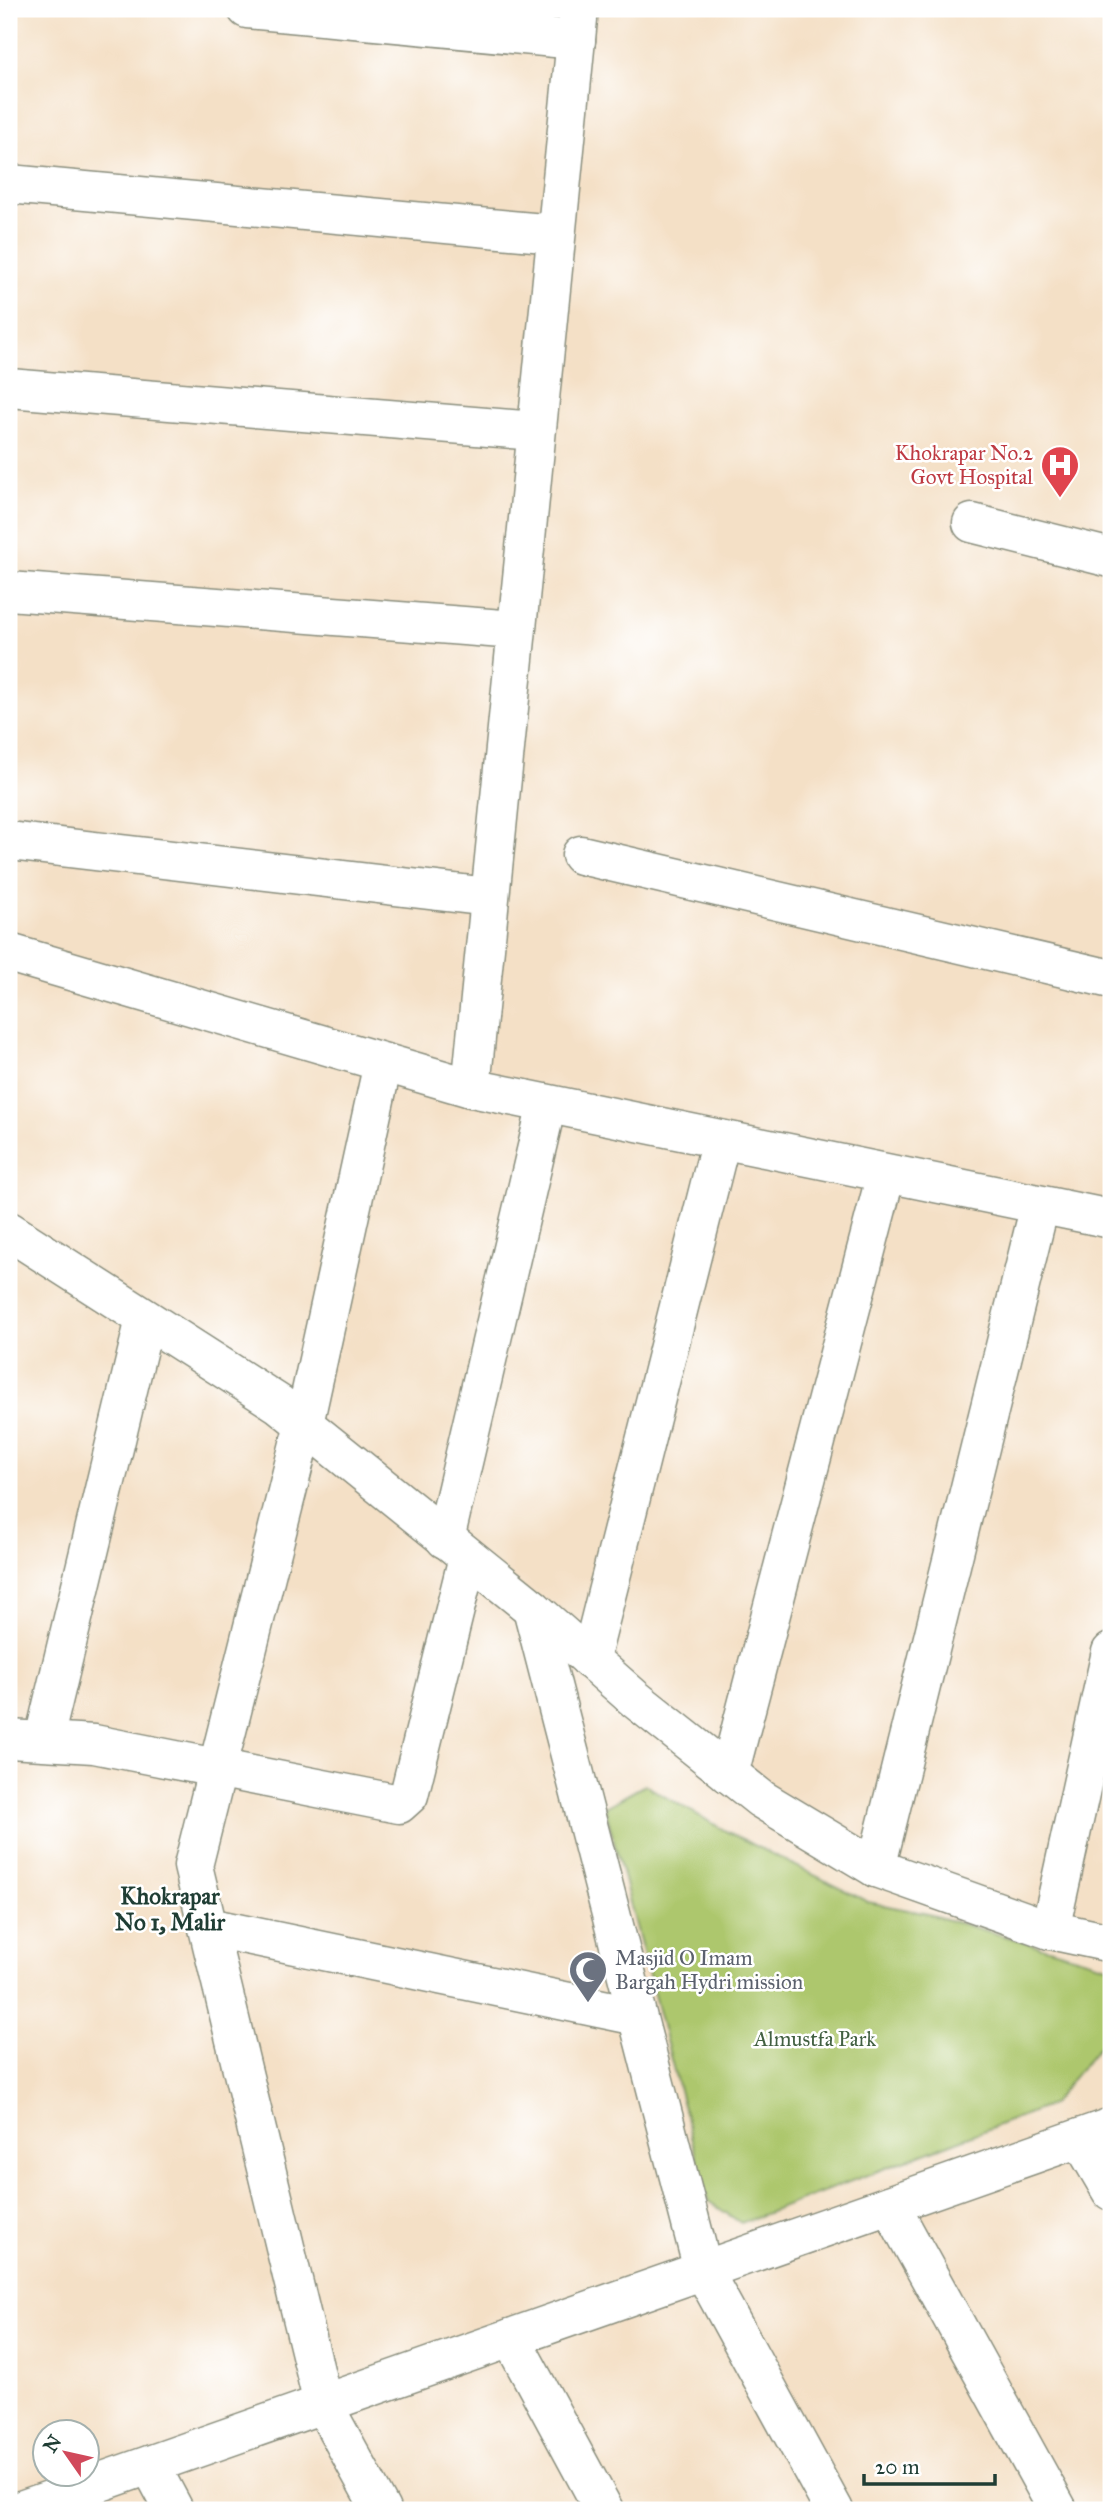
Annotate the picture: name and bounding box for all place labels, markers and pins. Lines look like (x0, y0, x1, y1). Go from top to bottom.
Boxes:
place label: Khokrapar No.2 Govt Hospital (895, 440, 1034, 490)
hospital icon: Khokrapar No.2 Govt Hospital (1039, 444, 1081, 499)
place label: Masjid O Imam Bargah Hydri mission (615, 1945, 803, 1995)
mosque icon: Masjid O Imam Bargah Hydri mission (567, 1949, 609, 2004)

